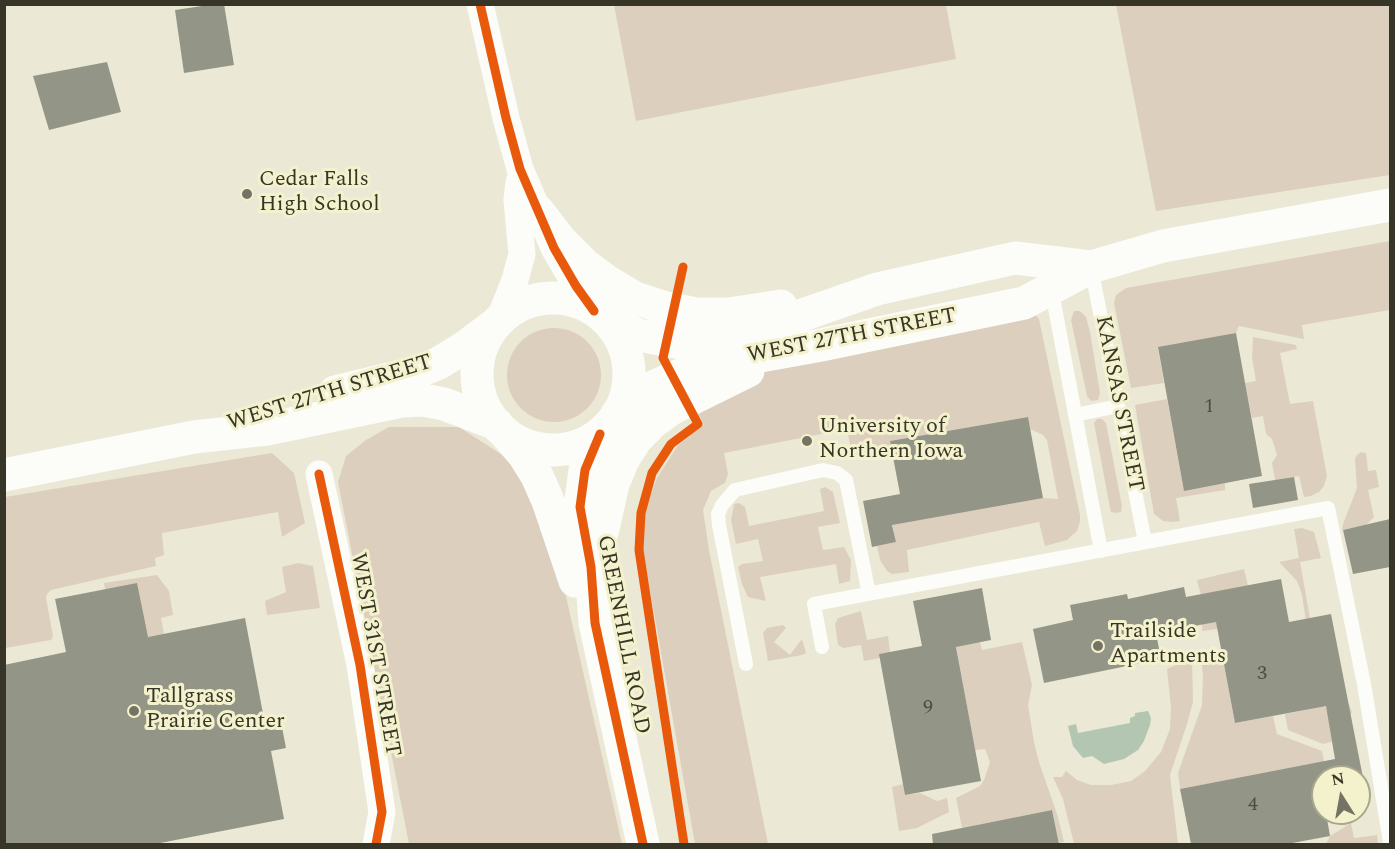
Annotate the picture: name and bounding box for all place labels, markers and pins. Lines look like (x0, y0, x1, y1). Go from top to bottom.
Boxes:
place label: Cedar Falls High School (259, 168, 380, 220)
marker: Cedar Falls High School (240, 187, 254, 201)
place label: University of Northern Iowa (819, 415, 963, 466)
marker: University of Northern Iowa (800, 434, 814, 448)
place label: Trailside Apartments (1110, 620, 1226, 672)
marker: Trailside Apartments (1091, 639, 1105, 653)
place label: Tallgrass Prairie Center (146, 685, 285, 736)
marker: Tallgrass Prairie Center (127, 704, 141, 718)

